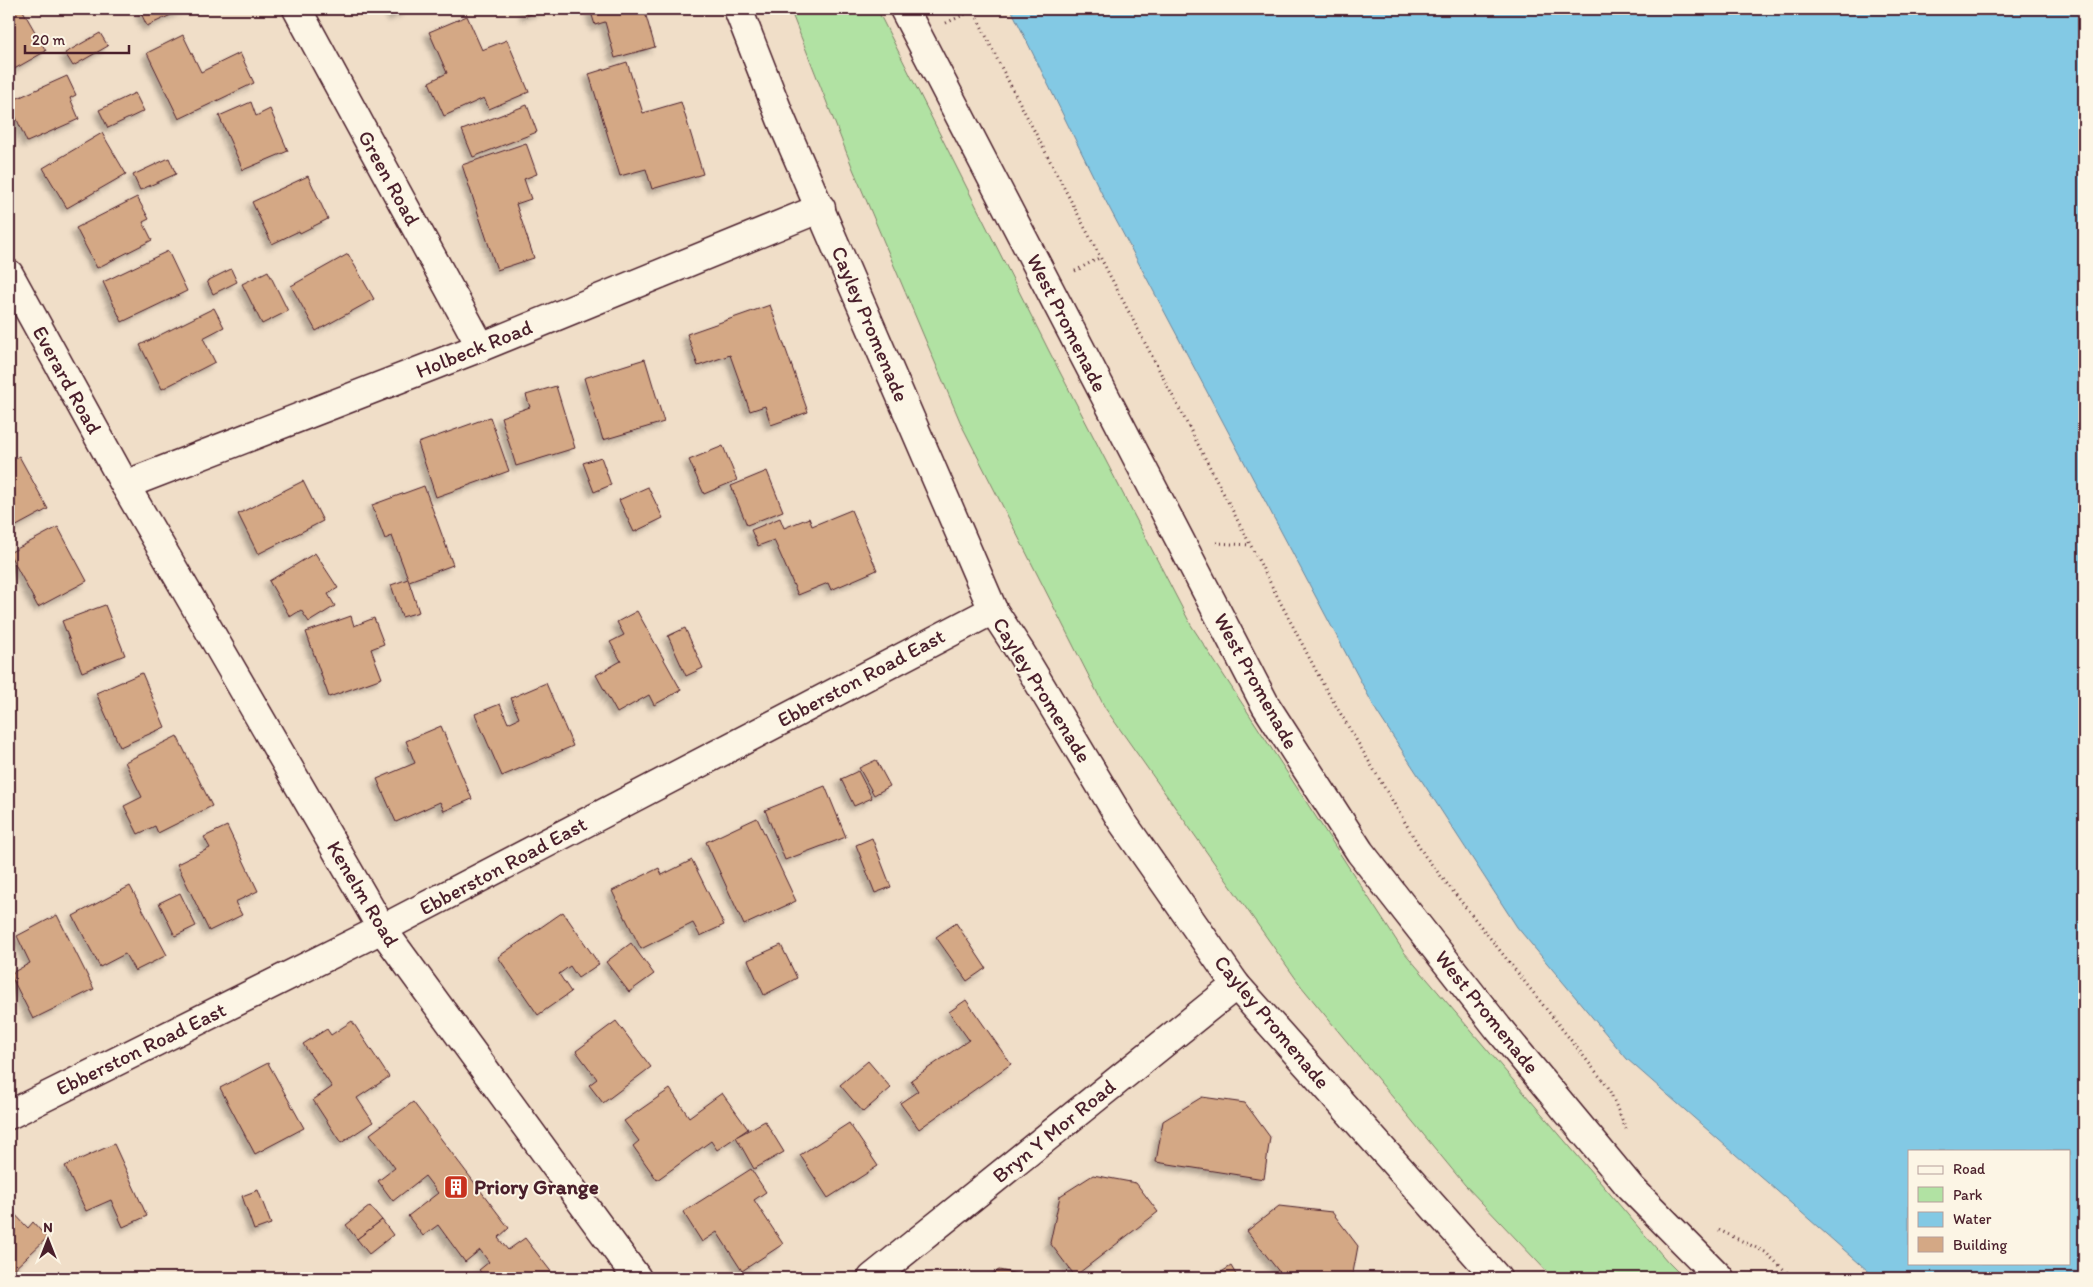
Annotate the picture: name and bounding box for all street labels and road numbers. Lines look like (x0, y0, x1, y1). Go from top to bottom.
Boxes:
street label: Green Road (353, 126, 426, 230)
street label: Cayley Promenade (826, 242, 915, 405)
street label: West Promenade (1022, 250, 1113, 396)
street label: Holbeck Road (412, 314, 536, 383)
street label: Everard Road (28, 321, 107, 438)
street label: West Promenade (1209, 608, 1304, 753)
street label: Cayley Promenade (988, 612, 1097, 767)
street label: Ebberston Road East (773, 623, 949, 732)
street label: Ebberston Road East (415, 811, 591, 920)
street label: Kenelm Road (322, 836, 405, 952)
street label: West Promenade (1430, 945, 1545, 1078)
street label: Cayley Promenade (1209, 950, 1335, 1094)
street label: Ebberston Road East (52, 996, 230, 1101)
street label: Bryn Y Mor Road (987, 1073, 1120, 1188)

